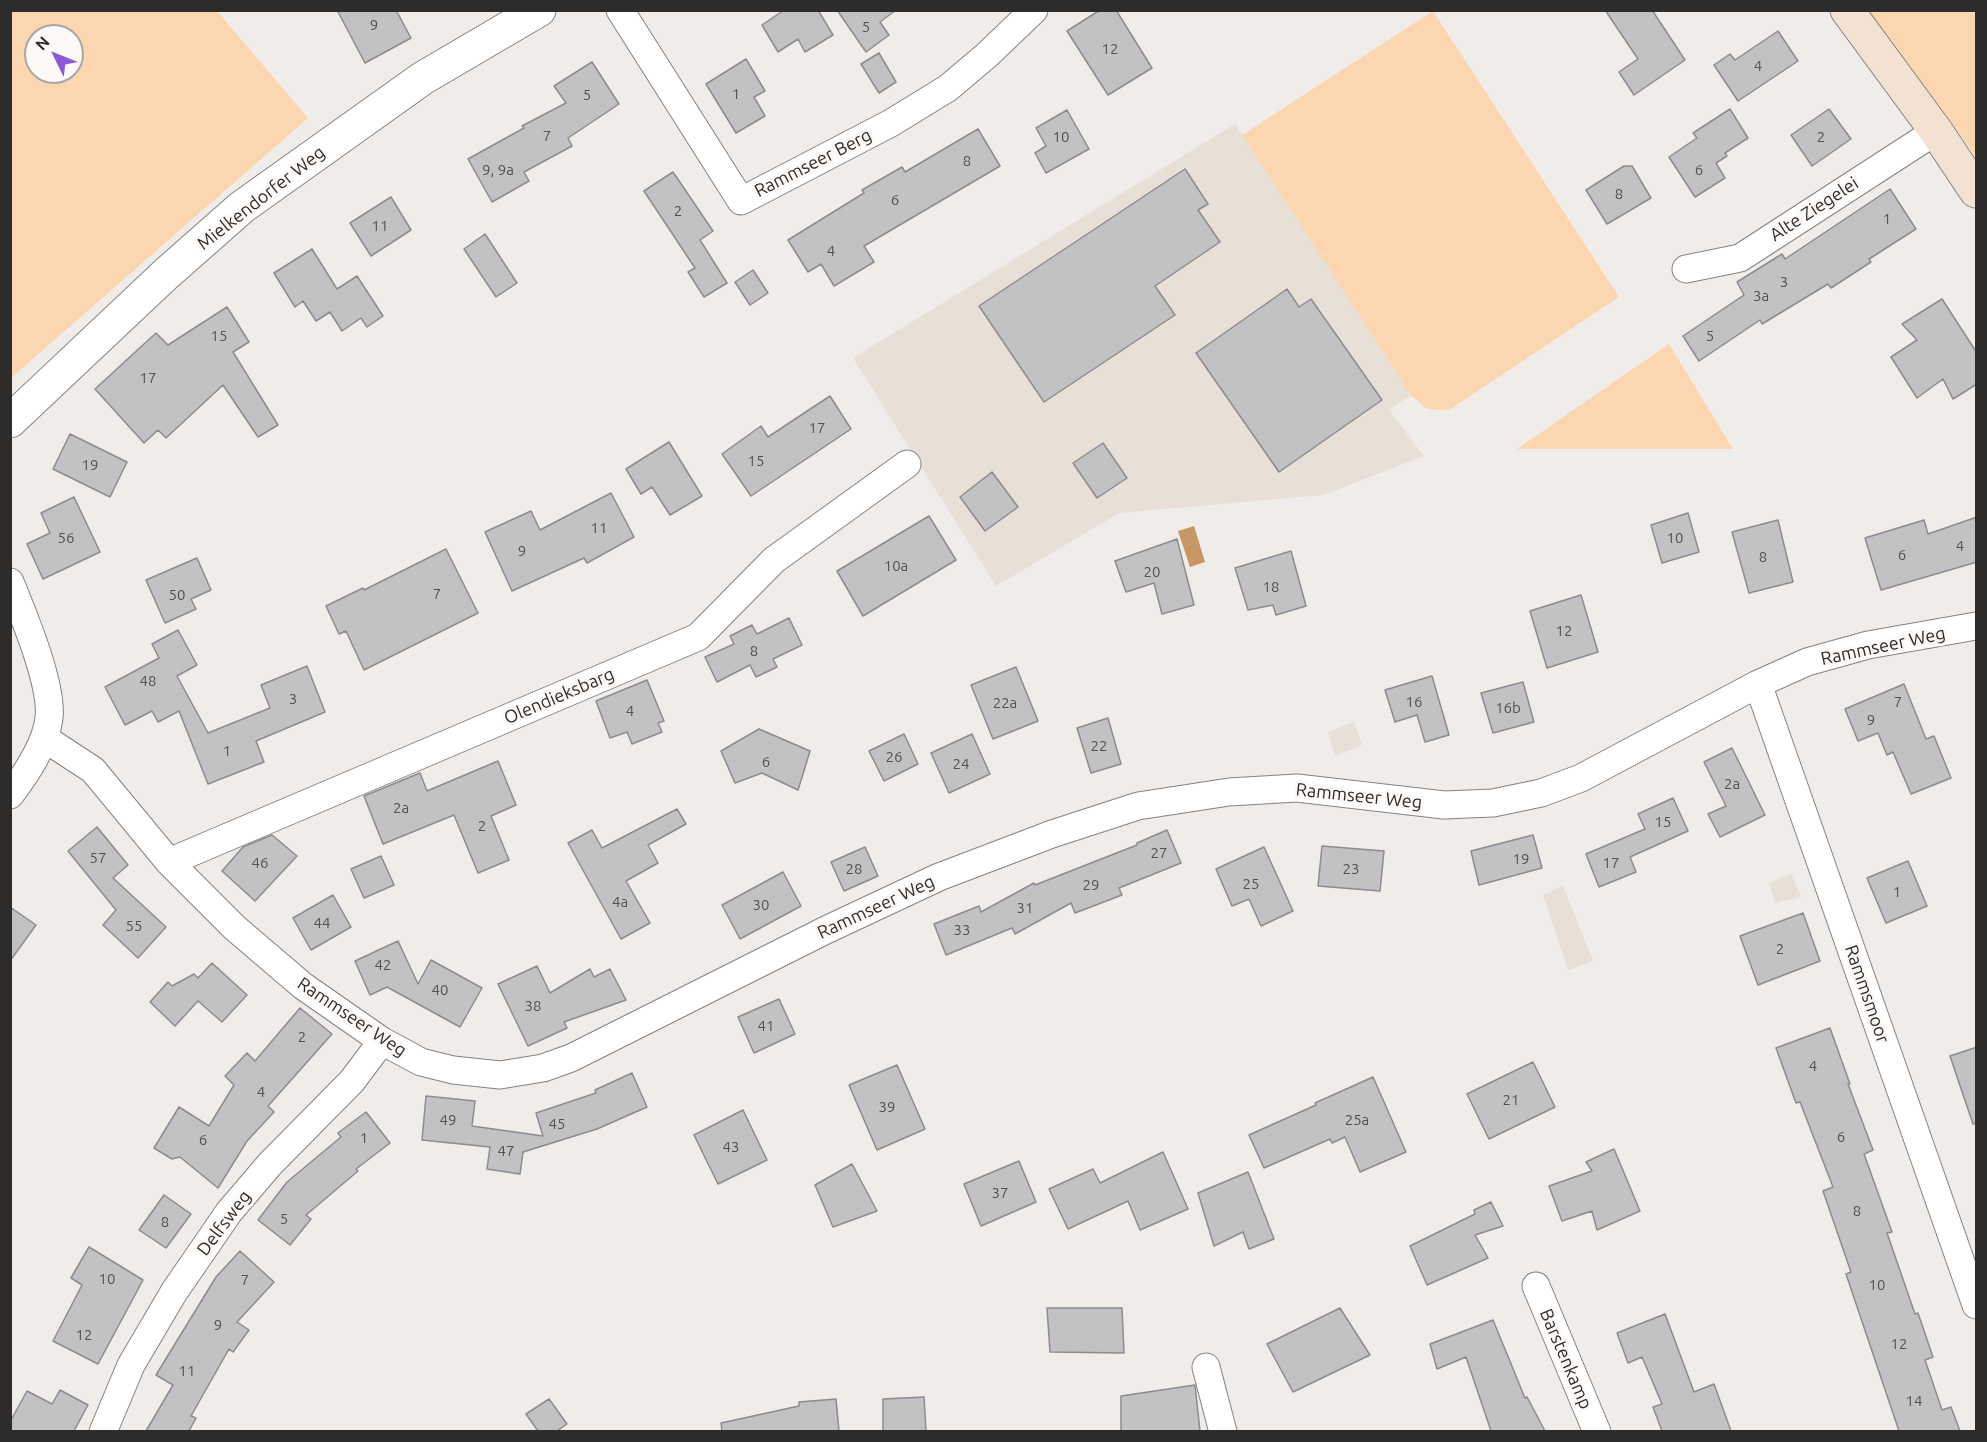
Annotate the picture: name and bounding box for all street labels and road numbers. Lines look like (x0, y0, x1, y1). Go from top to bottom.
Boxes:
street label: Rammseer Berg (751, 124, 875, 202)
street label: Mielkendorfer Weg (193, 141, 329, 255)
street label: Alte Ziegelei (1766, 172, 1862, 246)
street label: Rammseer Weg (1819, 622, 1947, 670)
street label: Olendieksbarg (501, 663, 617, 729)
street label: Rammseer Weg (1295, 779, 1423, 813)
street label: Rammseer Weg (814, 870, 938, 944)
street label: Rammsmoor (1840, 942, 1894, 1046)
street label: Rammseer Weg (293, 973, 411, 1061)
street label: Delfsweg (192, 1186, 256, 1260)
street label: Barstenkamp (1535, 1306, 1597, 1412)

